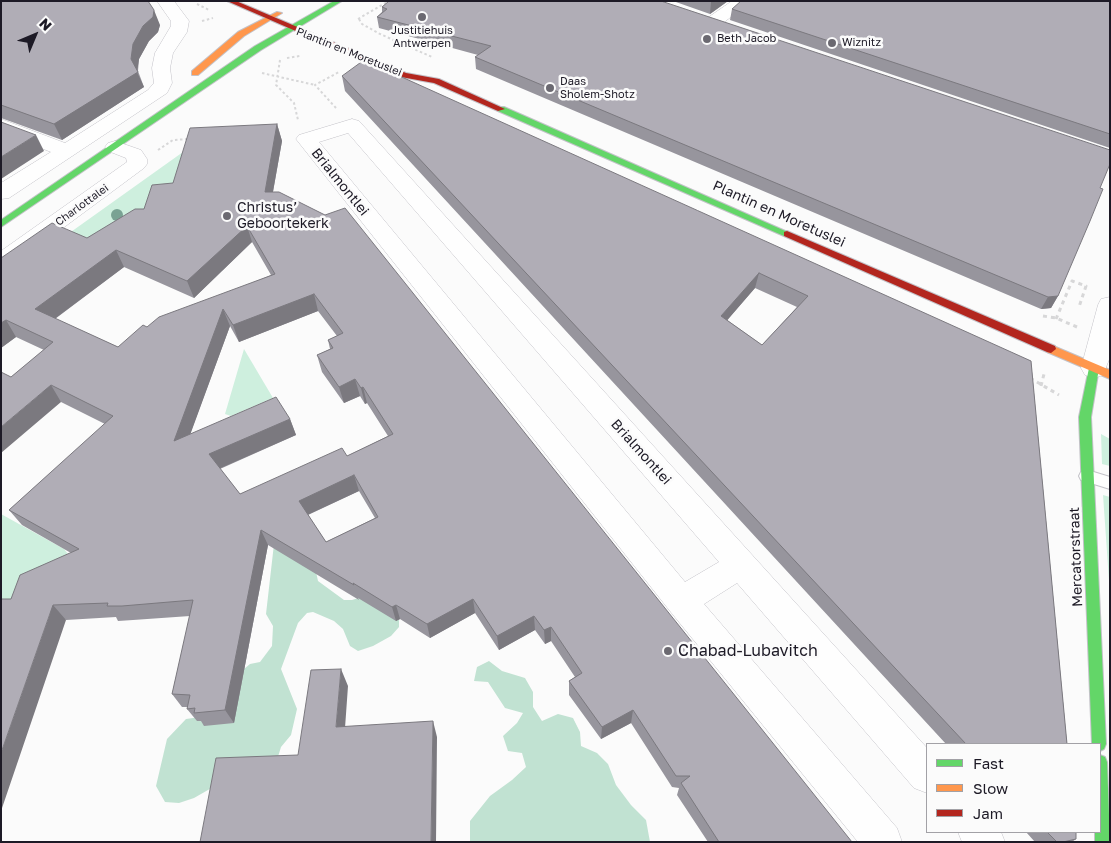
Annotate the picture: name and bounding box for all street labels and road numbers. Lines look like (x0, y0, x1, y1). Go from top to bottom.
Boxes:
street label: Plantin en Moretuslei (294, 25, 404, 79)
street label: Brialmontlei (308, 145, 372, 219)
street label: Plantin en Moretuslei (710, 177, 848, 251)
street label: Charlottalei (53, 181, 111, 229)
street label: Brialmontlei (607, 416, 675, 488)
street label: Mercatorstraat (1066, 507, 1086, 607)

